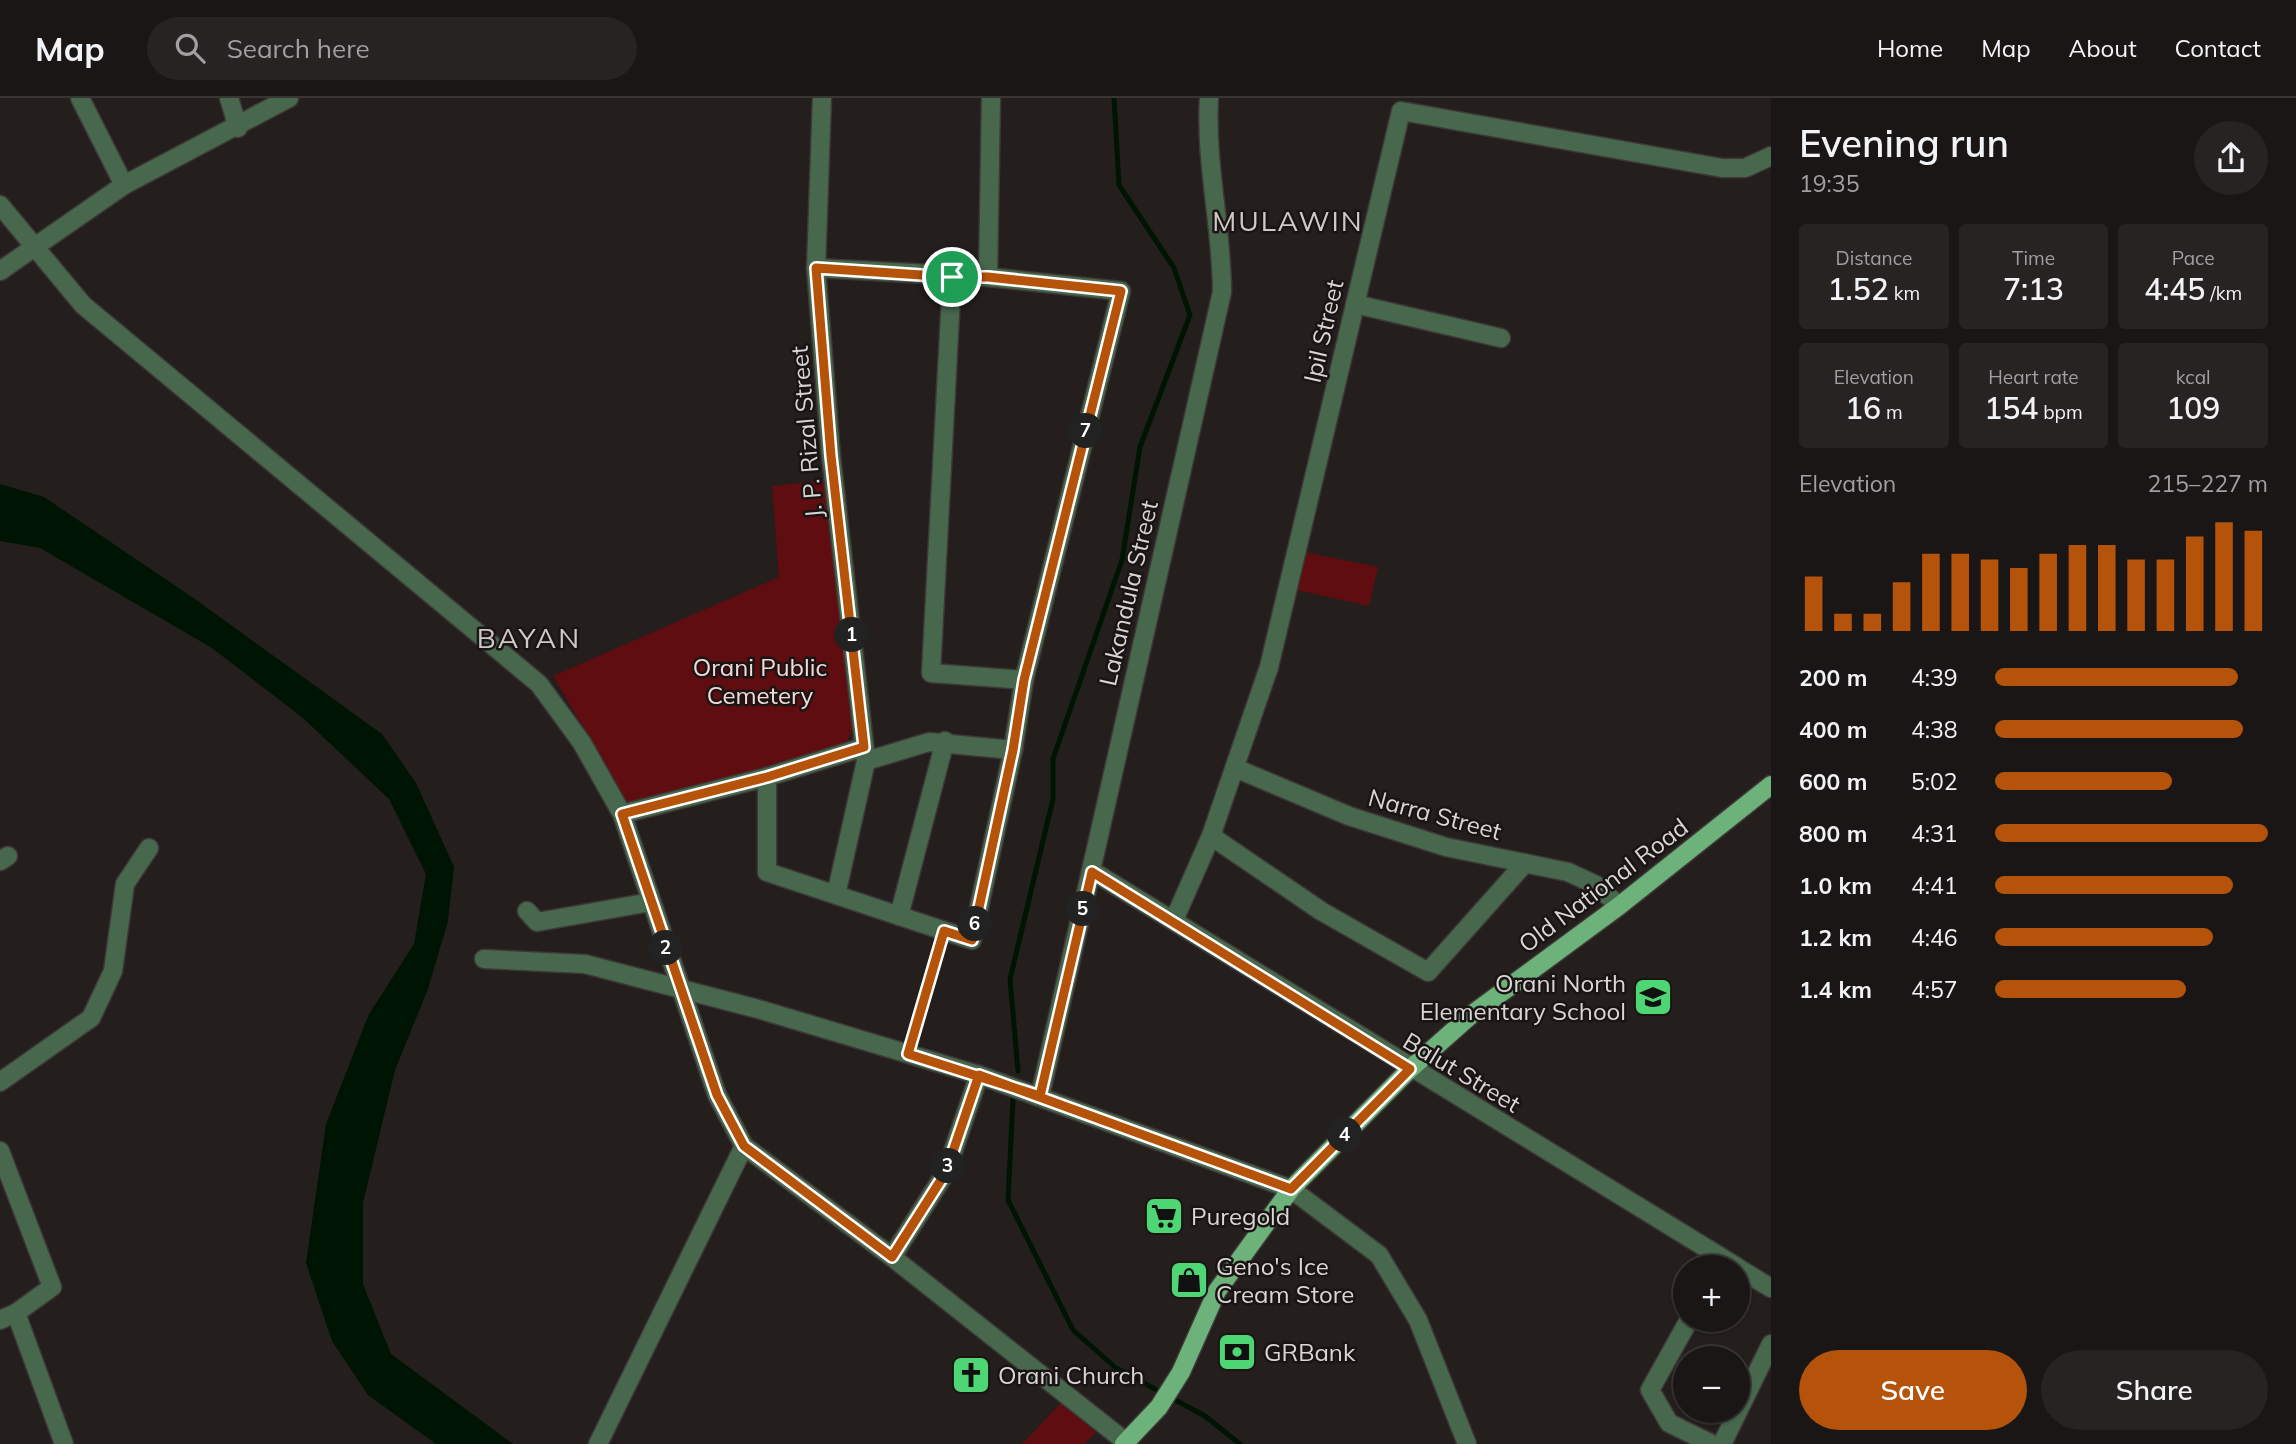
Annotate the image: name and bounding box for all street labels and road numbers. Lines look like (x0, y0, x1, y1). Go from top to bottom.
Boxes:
street label: Ipil Street (1297, 277, 1349, 385)
street label: J. P. Rizal Street (784, 345, 828, 519)
street label: Lakandula Street (1092, 497, 1164, 689)
street label: Narra Street (1365, 782, 1505, 846)
street label: Old National Road (1512, 812, 1694, 958)
street label: Balut Street (1398, 1025, 1526, 1119)

